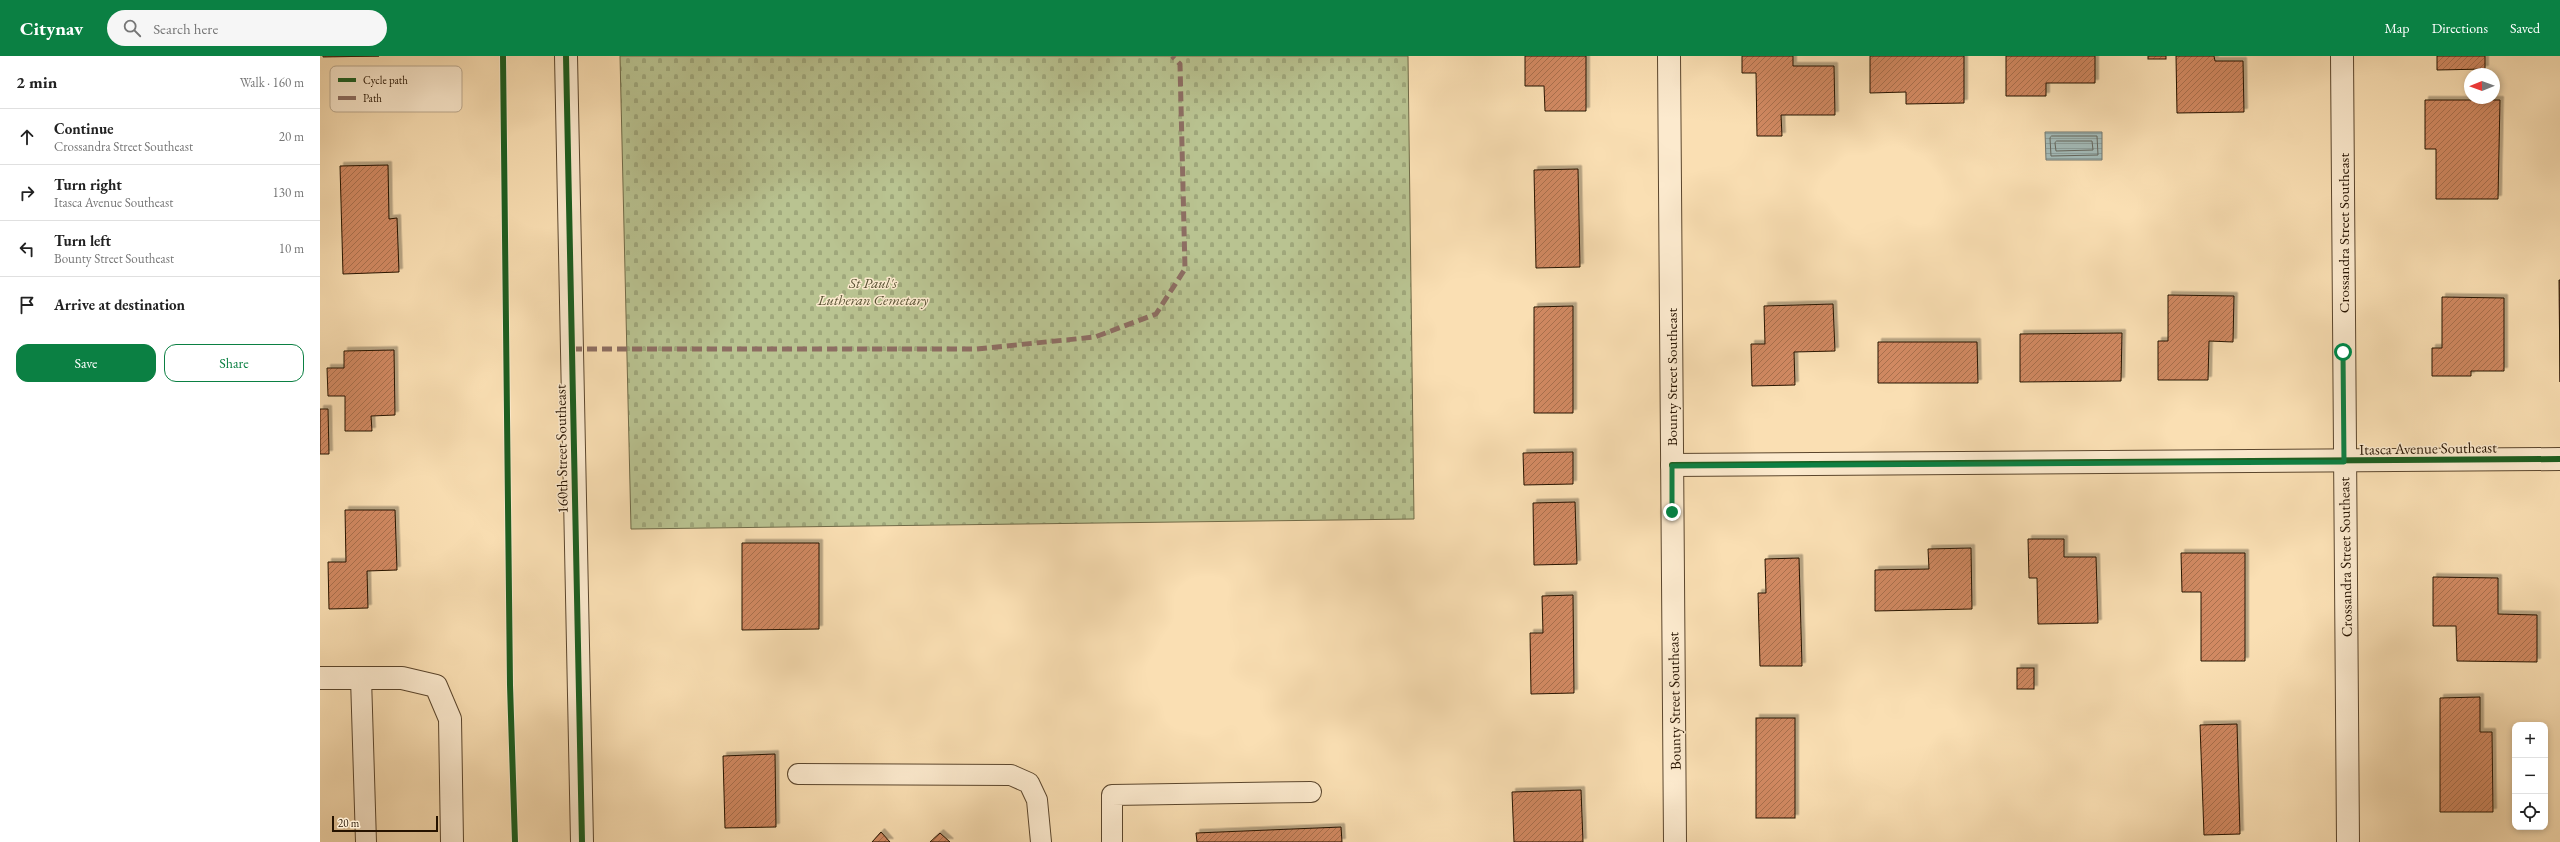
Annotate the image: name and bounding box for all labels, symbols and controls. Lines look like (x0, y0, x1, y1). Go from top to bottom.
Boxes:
search box (107, 10, 387, 46)
text: Citynav (20, 16, 83, 41)
icon: search (121, 17, 143, 39)
text: Search here (153, 19, 218, 38)
text: Map (2384, 19, 2410, 37)
text: Directions (2432, 19, 2488, 37)
text: Saved (2510, 19, 2540, 37)
legend (330, 66, 462, 112)
north arrow (2464, 68, 2500, 104)
text: 2 min (16, 71, 57, 93)
text: Cycle path (363, 73, 408, 87)
text: Walk · 160 m (240, 74, 304, 91)
text: Path (363, 91, 382, 105)
text: Continue (54, 119, 114, 138)
icon: ahead (16, 126, 38, 148)
text: 20 m (279, 128, 304, 145)
text: Crossandra Street Southeast (54, 138, 193, 155)
street label: Crossandra Street Southeast (2334, 153, 2353, 313)
text: Turn right (54, 175, 122, 194)
icon: right (16, 182, 38, 204)
text: 130 m (273, 184, 304, 201)
text: Itasca Avenue Southeast (54, 194, 173, 211)
text: Turn left (54, 231, 111, 250)
icon: left (16, 238, 38, 260)
text: 10 m (279, 240, 304, 257)
text: Bounty Street Southeast (54, 250, 174, 267)
park label: St Paul's Lutheran Cemetary (817, 273, 928, 309)
icon: arrive (16, 294, 38, 316)
text: Arrive at destination (54, 295, 185, 314)
street label: Bounty Street Southeast (1662, 307, 1681, 446)
route start (2334, 343, 2352, 361)
button: Save (16, 344, 156, 382)
button: Share (164, 344, 304, 382)
street label: 160th Street Southeast (550, 384, 572, 514)
street label: Itasca Avenue Southeast (2359, 437, 2497, 459)
street label: Crossandra Street Southeast (2334, 476, 2356, 637)
route end (1663, 503, 1681, 521)
street label: Bounty Street Southeast (1663, 631, 1685, 770)
map controls (2512, 722, 2548, 830)
button: + (2512, 722, 2548, 758)
button: − (2512, 758, 2548, 794)
button: locate (2512, 794, 2548, 830)
scale bar (332, 814, 438, 833)
text: 20 m (338, 816, 359, 830)

